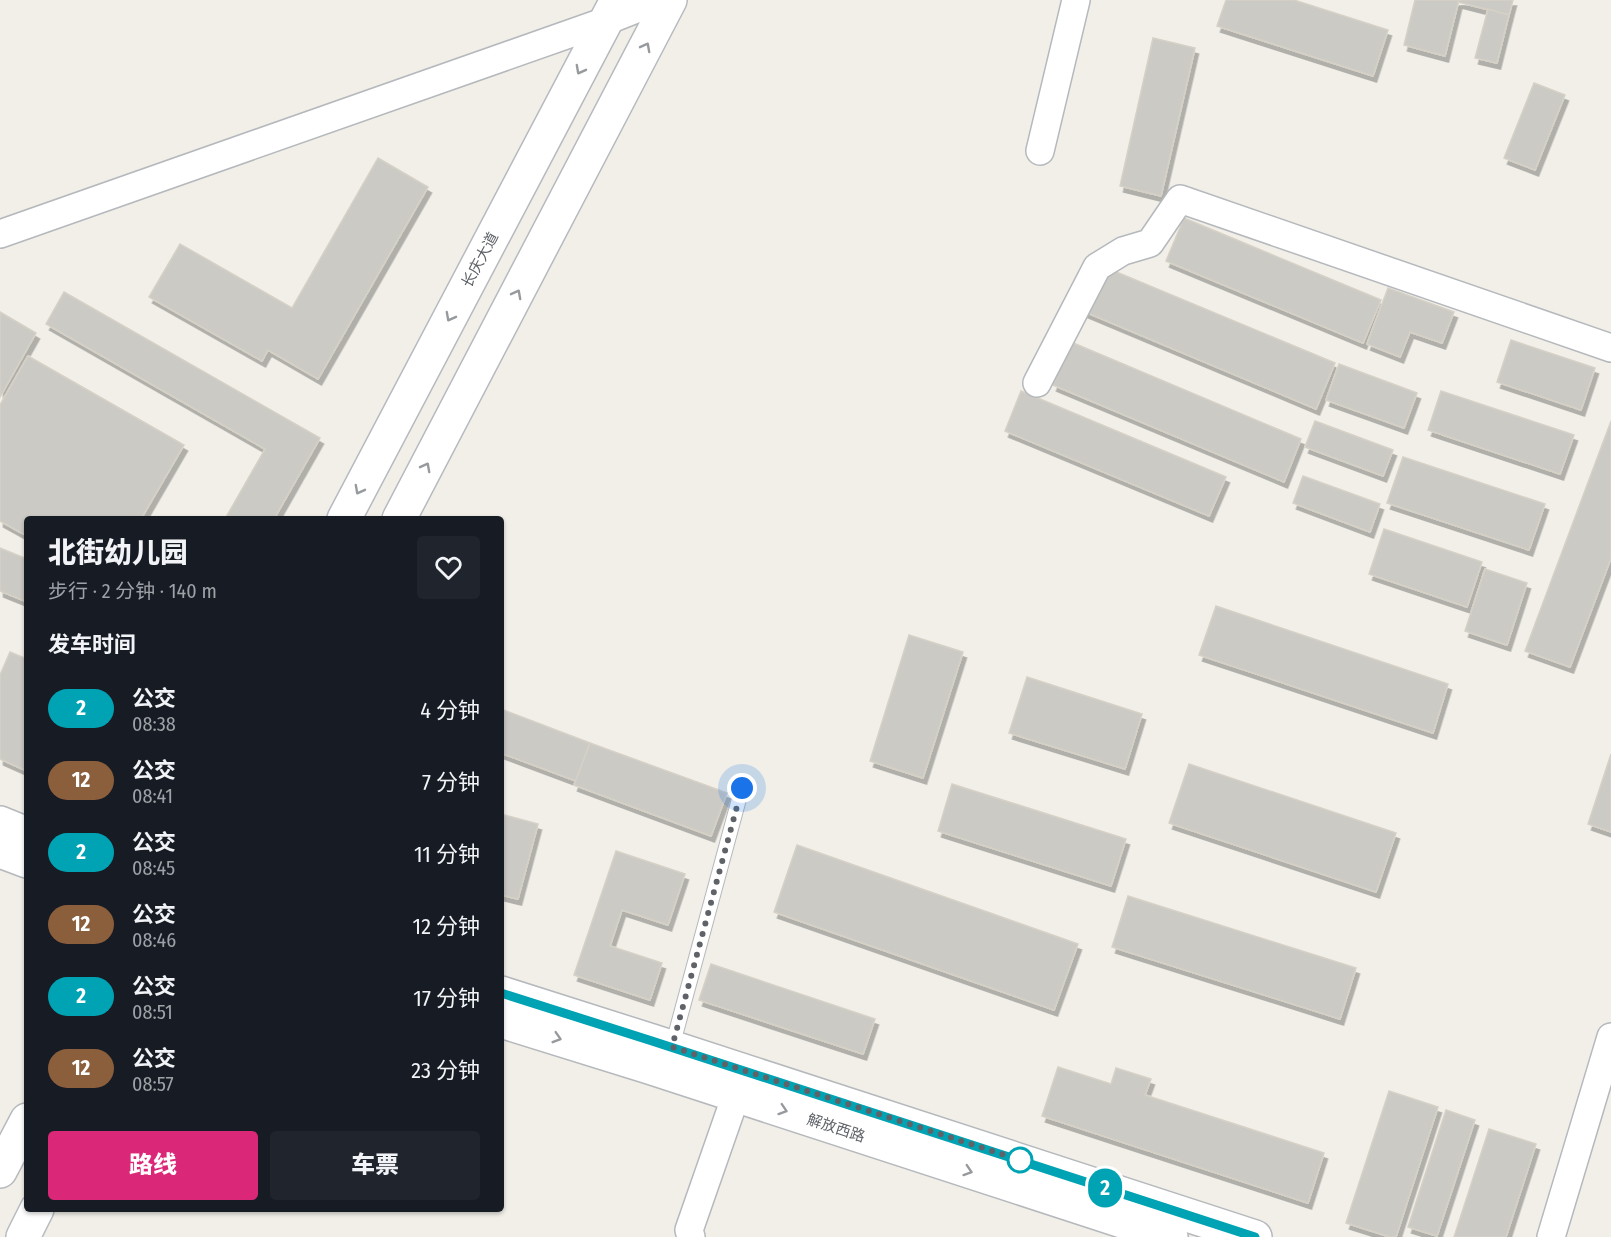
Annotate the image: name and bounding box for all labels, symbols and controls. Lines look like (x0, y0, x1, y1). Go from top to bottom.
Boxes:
one-way arrow (638, 42, 650, 53)
one-way arrow (576, 64, 587, 75)
street label: 长庆大道 (458, 229, 502, 291)
one-way arrow (509, 290, 521, 301)
one-way arrow (446, 311, 457, 322)
one-way arrow (419, 463, 430, 473)
one-way arrow (355, 484, 367, 495)
text: 北街幼儿园 (48, 536, 188, 569)
button: heart (417, 536, 480, 599)
text: 步行 · 2 分钟 · 140 m (48, 579, 217, 603)
text: 发车时间 (48, 631, 136, 658)
text: 公交 (132, 685, 176, 712)
text: 2 (76, 695, 86, 721)
text: 4 分钟 (420, 697, 480, 724)
text: 08:38 (132, 712, 176, 736)
text: 公交 (132, 757, 176, 784)
text: 12 (72, 767, 90, 793)
text: 7 分钟 (422, 769, 480, 796)
your location (727, 773, 757, 803)
text: 08:41 (132, 784, 173, 808)
text: 公交 (132, 829, 176, 856)
text: 2 (76, 839, 86, 865)
text: 11 分钟 (414, 841, 480, 868)
text: 08:45 (132, 856, 175, 880)
text: 公交 (132, 901, 176, 928)
text: 12 (72, 911, 90, 937)
text: 12 分钟 (413, 913, 480, 940)
text: 08:46 (132, 928, 176, 952)
text: 公交 (132, 973, 176, 1000)
text: 2 (76, 983, 86, 1009)
text: 17 分钟 (413, 985, 480, 1012)
text: 08:51 (132, 1000, 173, 1024)
one-way arrow (551, 1031, 562, 1043)
text: 公交 (132, 1045, 176, 1072)
text: 12 (72, 1055, 90, 1081)
text: 23 分钟 (411, 1057, 480, 1084)
text: 08:57 (132, 1072, 174, 1096)
one-way arrow (777, 1103, 788, 1116)
street label: 解放西路 (805, 1110, 867, 1146)
button: 路线 (48, 1131, 258, 1200)
button: 车票 (270, 1131, 480, 1200)
unlabelled marker (1007, 1147, 1033, 1173)
one-way arrow (962, 1164, 973, 1176)
line badge: 2 (1086, 1168, 1124, 1208)
text: 2 (1100, 1175, 1110, 1201)

